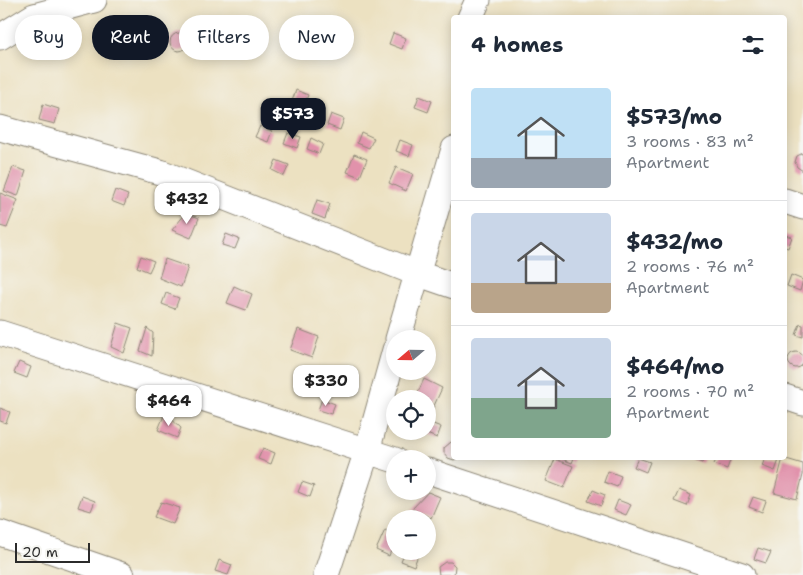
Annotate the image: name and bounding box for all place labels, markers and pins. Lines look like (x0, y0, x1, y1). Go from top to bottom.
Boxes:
pin: $573 (263, 98, 323, 140)
pin: $432 (157, 182, 217, 225)
pin: $330 (296, 364, 356, 407)
pin: $464 (139, 384, 199, 427)

